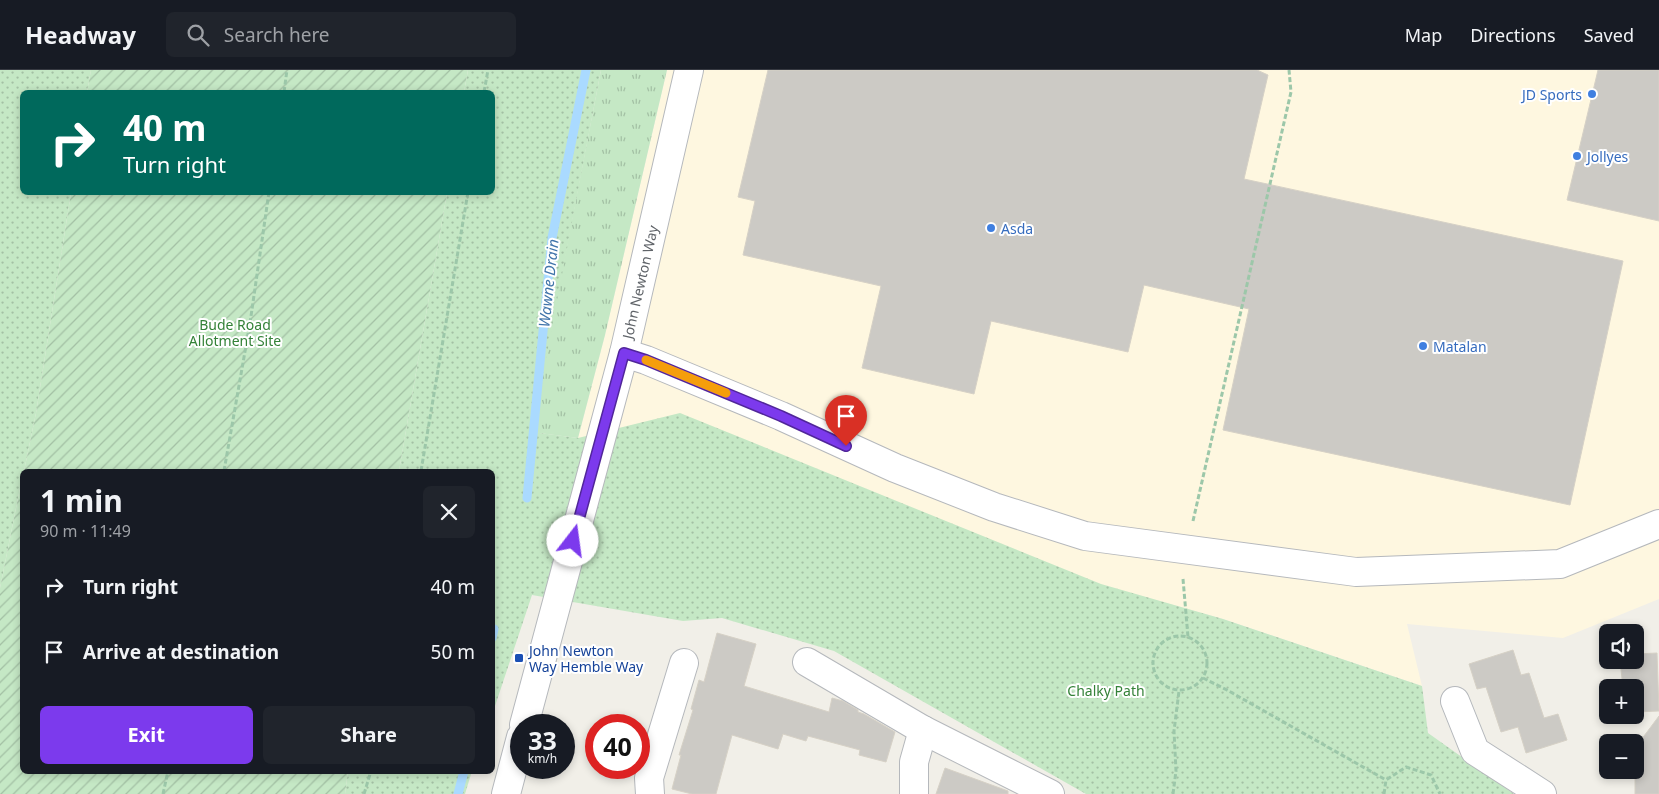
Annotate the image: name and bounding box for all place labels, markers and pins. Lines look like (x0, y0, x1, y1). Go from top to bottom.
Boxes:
place label: JD Sports (1520, 85, 1582, 104)
marker: JD Sports (1586, 88, 1598, 100)
place label: Jollyes (1585, 147, 1629, 166)
marker: Jollyes (1571, 150, 1583, 162)
place label: Asda (1001, 219, 1033, 238)
marker: Asda (985, 222, 997, 234)
place label: Matalan (1433, 337, 1487, 356)
marker: Matalan (1417, 340, 1429, 352)
pin (825, 395, 867, 446)
place label: John Newton Way Hemble Way (527, 641, 644, 676)
marker: John Newton Way Hemble Way (513, 652, 525, 664)

